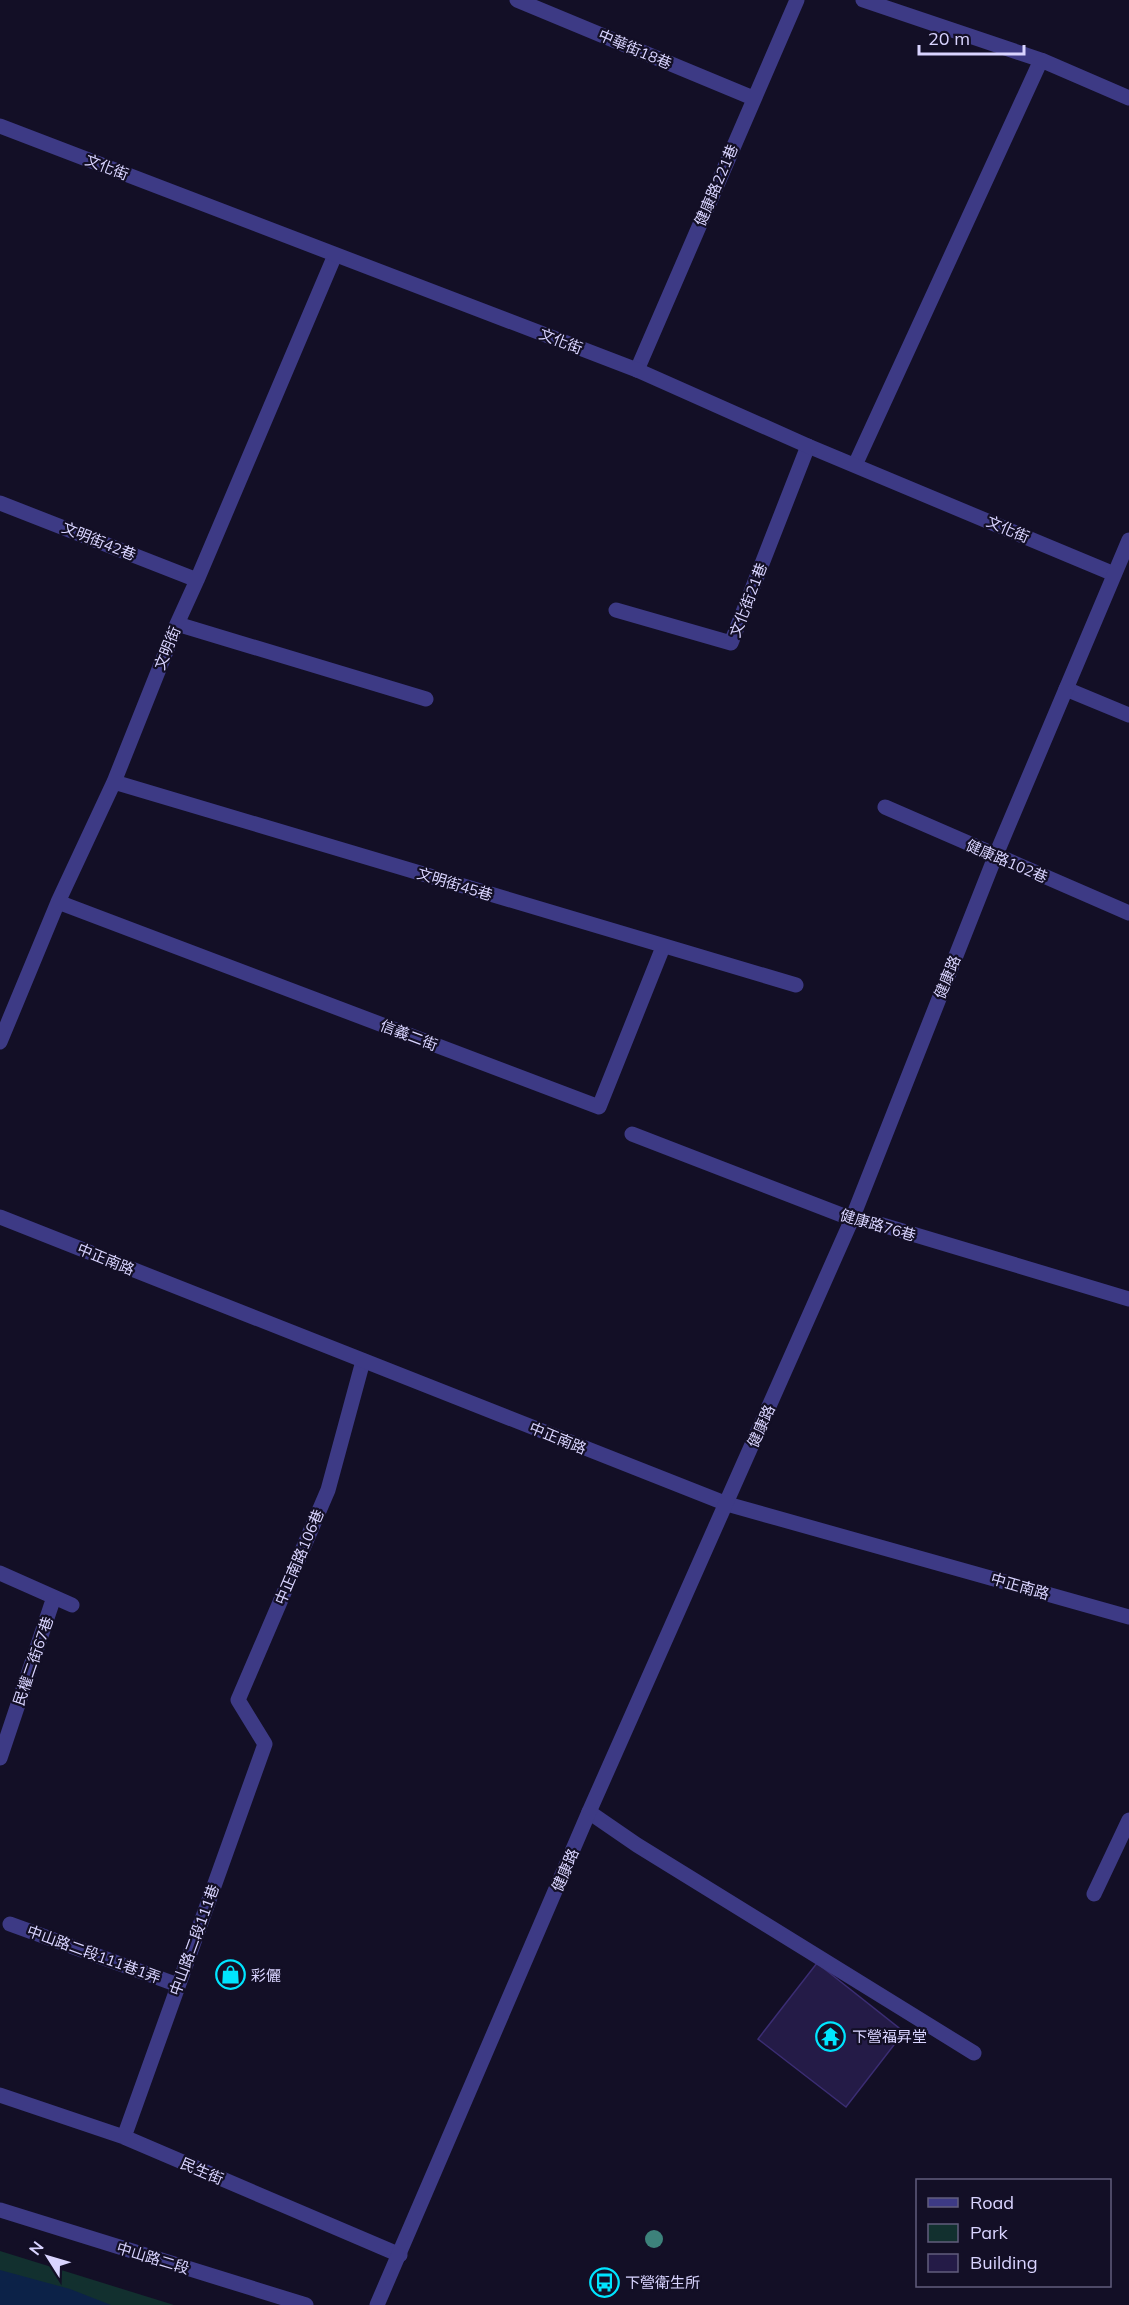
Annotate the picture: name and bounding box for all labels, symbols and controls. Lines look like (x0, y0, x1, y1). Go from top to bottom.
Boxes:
scale bar (919, 18, 1024, 56)
street label: 中華街18巷 (595, 25, 675, 73)
text: 20 m (928, 27, 970, 50)
street label: 健康路221巷 (690, 141, 742, 229)
street label: 文化街 (83, 150, 131, 184)
street label: 文化街 (537, 324, 585, 358)
street label: 文化街 (984, 511, 1032, 547)
street label: 文明街42巷 (59, 518, 139, 564)
street label: 文化街21巷 (725, 560, 771, 640)
street label: 文明街 (150, 624, 184, 672)
street label: 健康路102巷 (963, 835, 1051, 887)
street label: 文明街45巷 (415, 864, 495, 904)
street label: 健康路 (930, 953, 964, 1001)
street label: 信義二街 (378, 1015, 440, 1055)
street label: 健康路76巷 (838, 1205, 918, 1245)
street label: 中正南路 (75, 1239, 137, 1279)
street label: 健康路 (743, 1402, 779, 1450)
street label: 中正南路 (527, 1418, 589, 1458)
street label: 中正南路106巷 (270, 1506, 328, 1608)
street label: 中正南路 (989, 1569, 1051, 1603)
street label: 民權二街67巷 (9, 1614, 57, 1708)
street label: 健康路 (547, 1846, 583, 1894)
street label: 中山路二段111巷 (165, 1882, 223, 1998)
street label: 中山路二段111巷1弄 (24, 1921, 164, 1987)
shop icon: 彩儷 (214, 1959, 246, 1991)
place label: 彩儷 (251, 1966, 281, 1985)
temple icon: 下營福昇堂 (815, 2020, 847, 2052)
place label: 下營福昇堂 (852, 2027, 927, 2046)
street label: 民生街 (178, 2153, 226, 2189)
legend (916, 2179, 1111, 2287)
text: Road (970, 2191, 1014, 2214)
text: Park (970, 2221, 1009, 2244)
north arrow (18, 2227, 78, 2287)
text: N (24, 2237, 48, 2259)
street label: 中山路二段 (114, 2238, 192, 2278)
text: Building (970, 2251, 1038, 2274)
bus stop icon: 下營衛生所 (588, 2266, 620, 2298)
place label: 下營衛生所 (625, 2273, 700, 2292)

